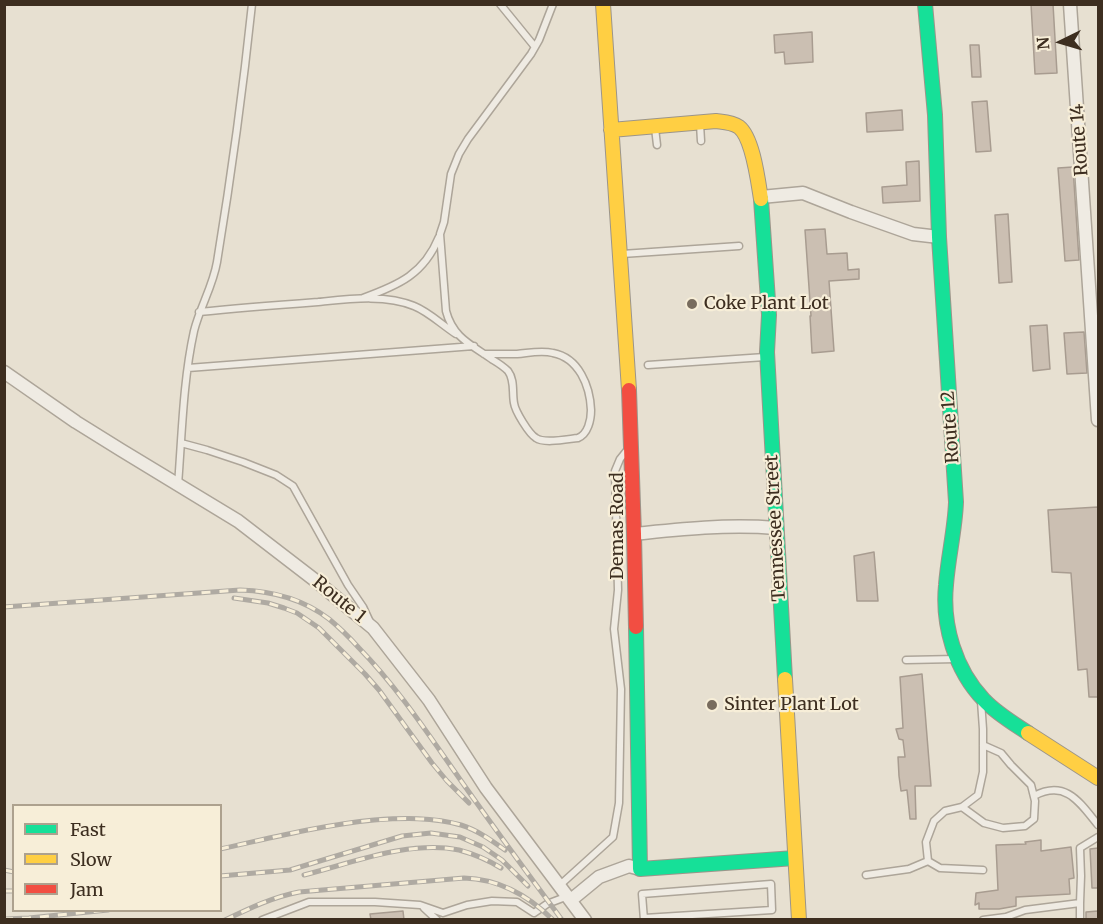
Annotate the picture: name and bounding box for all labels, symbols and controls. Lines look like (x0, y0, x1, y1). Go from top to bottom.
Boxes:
north arrow (1031, 12, 1091, 72)
text: N (1033, 36, 1054, 51)
street label: Route 14 (1067, 103, 1093, 177)
place label: Coke Plant Lot (704, 293, 829, 315)
marker: Coke Plant Lot (685, 297, 699, 311)
street label: Route 12 (938, 390, 964, 464)
street label: Tennessee Street (761, 454, 791, 602)
street label: Demas Road (607, 472, 629, 580)
street label: Route 1 (308, 572, 370, 628)
place label: Sinter Plant Lot (724, 694, 859, 716)
marker: Sinter Plant Lot (705, 698, 719, 712)
legend (12, 804, 222, 912)
text: Fast (70, 818, 106, 841)
text: Slow (70, 848, 112, 871)
text: Jam (70, 878, 104, 901)

